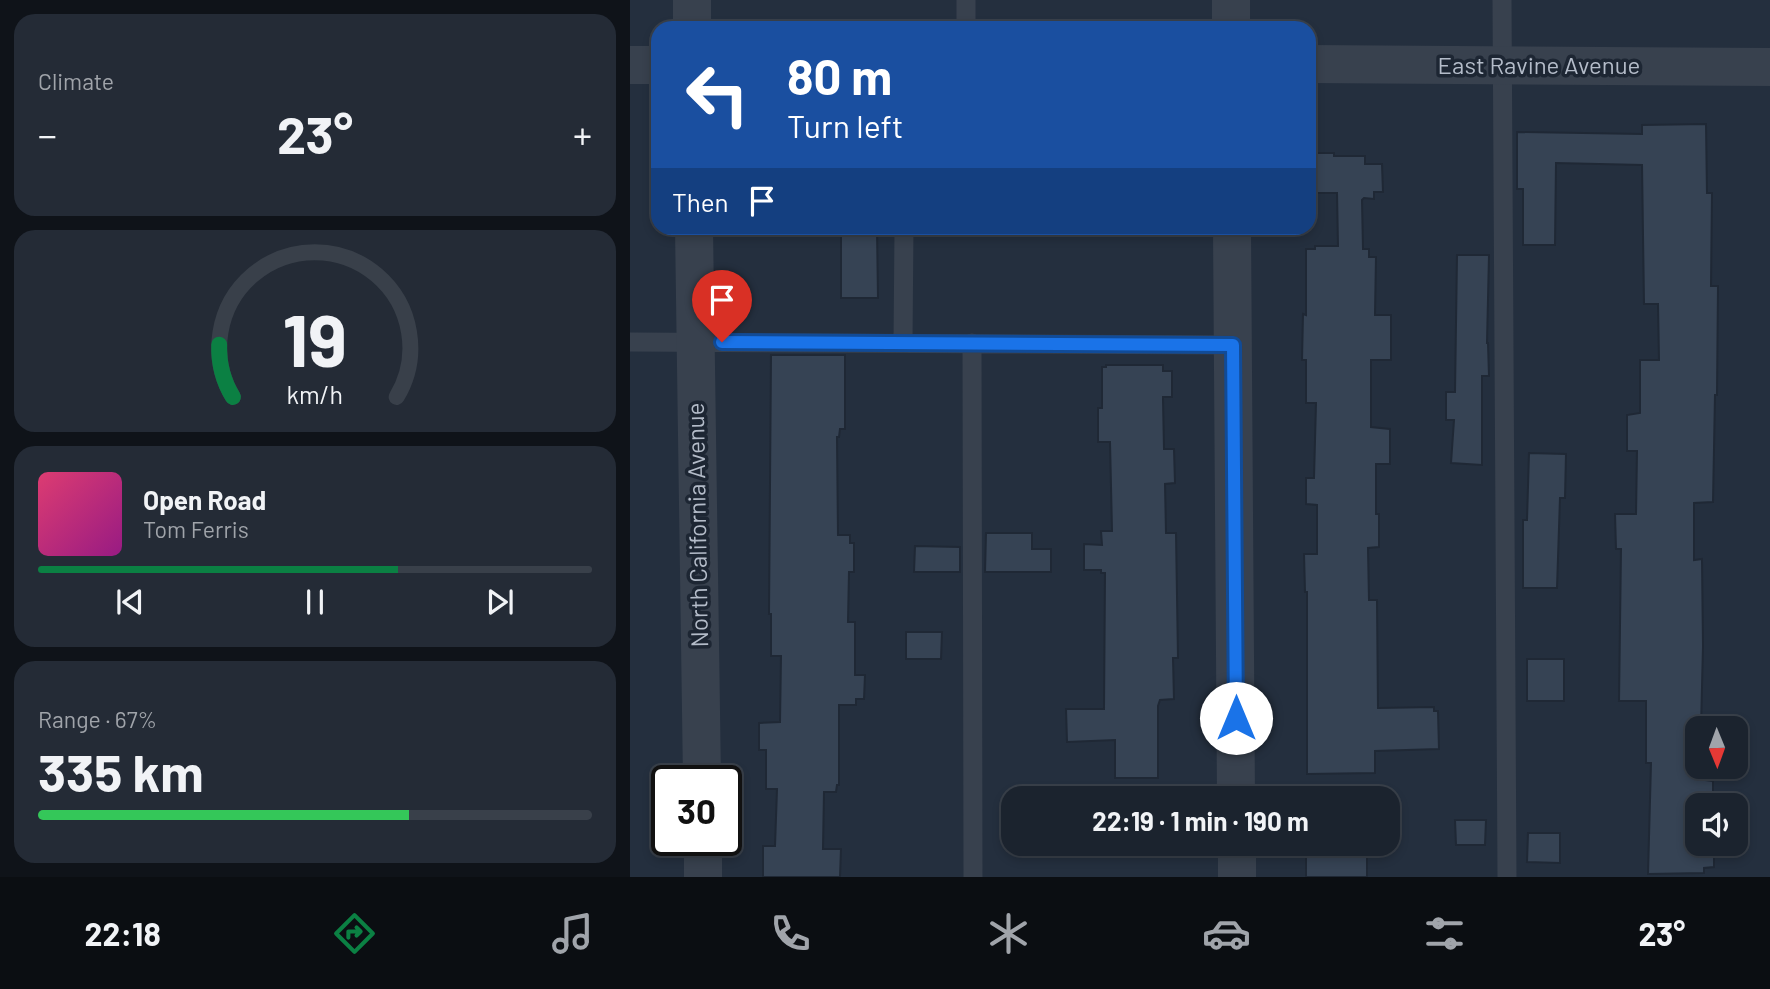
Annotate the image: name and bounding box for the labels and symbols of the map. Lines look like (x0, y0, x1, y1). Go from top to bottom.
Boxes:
street label: East Ravine Avenue (1438, 50, 1640, 79)
pin (692, 270, 752, 342)
street label: North California Avenue (680, 402, 713, 648)
position arrow (1199, 681, 1273, 755)
north arrow (1685, 716, 1748, 779)
speed limit sign: 30 (651, 765, 742, 856)

